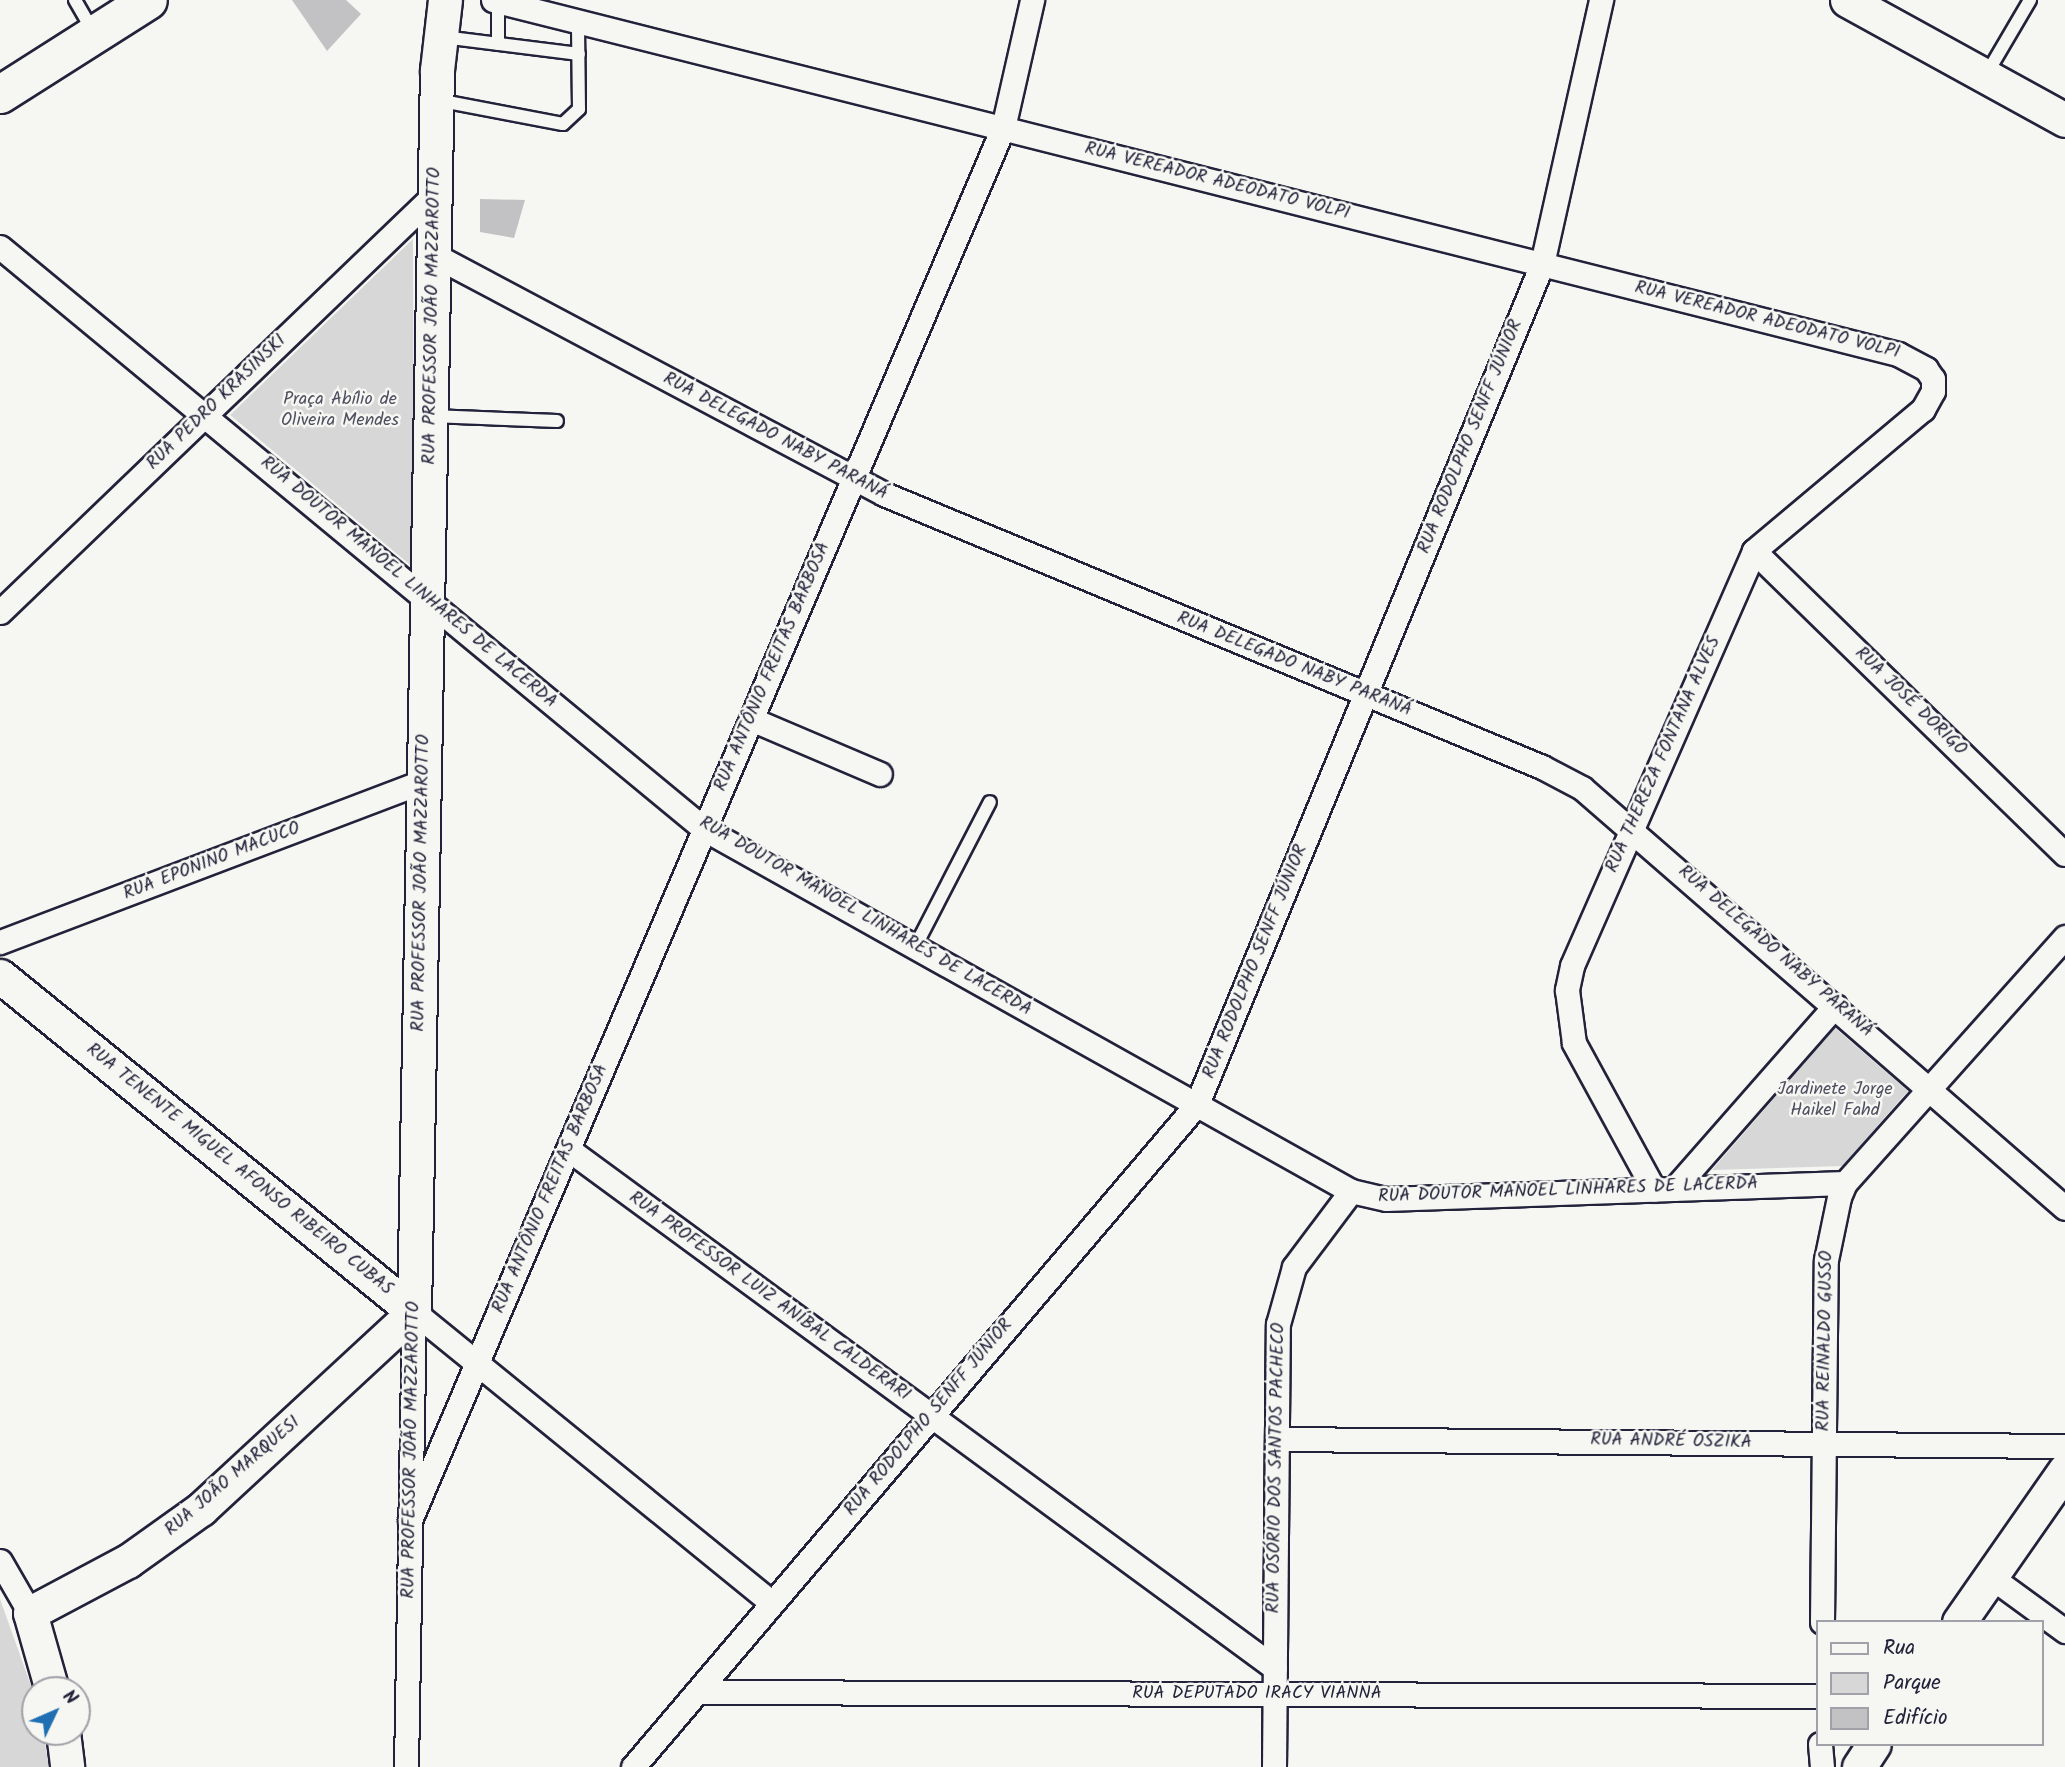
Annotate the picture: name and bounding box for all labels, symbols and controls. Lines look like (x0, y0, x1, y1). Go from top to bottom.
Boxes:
street label: RUA VEREADOR ADEODATO VOLPI (1082, 139, 1352, 225)
street label: RUA PROFESSOR JOÃO MAZZAROTTO (420, 167, 446, 465)
street label: RUA VEREADOR ADEODATO VOLPI (1632, 278, 1902, 364)
street label: RUA RODOLPHO SENFF JÚNIOR (1414, 317, 1528, 557)
street label: RUA PEDRO KRASINSKI (143, 331, 291, 475)
street label: RUA DELEGADO NABY PARANÁ (659, 368, 891, 506)
park label: Praça Abílio de Oliveira Mendes (281, 390, 399, 432)
street label: RUA DOUTOR MANOEL LINHARES DE LACERDA (255, 453, 561, 713)
street label: RUA ANTÔNIO FREITAS BARBOSA (711, 539, 835, 795)
street label: RUA DELEGADO NABY PARANÁ (1173, 608, 1415, 722)
street label: RUA THEREZA FONTANA ALVES (1602, 634, 1726, 876)
street label: RUA JOSÉ DORIGO (1850, 643, 1970, 761)
street label: RUA PROFESSOR JOÃO MAZZAROTTO (409, 734, 435, 1032)
street label: RUA DOUTOR MANOEL LINHARES DE LACERDA (695, 813, 1035, 1021)
street label: RUA EPONINO MACUCO (121, 818, 303, 906)
street label: RUA RODOLPHO SENFF JÚNIOR (1199, 842, 1313, 1082)
street label: RUA DELEGADO NABY PARANÁ (1673, 861, 1877, 1043)
street label: RUA TENENTE MIGUEL AFONSO RIBEIRO CUBAS (81, 1039, 397, 1301)
street label: RUA ANTÔNIO FREITAS BARBOSA (489, 1061, 613, 1317)
park label: Jardinete Jorge Haikel Fahd (1777, 1080, 1893, 1122)
street label: RUA DOUTOR MANOEL LINHARES DE LACERDA (1378, 1174, 1758, 1208)
street label: RUA PROFESSOR LUIZ ANÍBAL CALDERARI (624, 1188, 914, 1406)
street label: RUA REINALDO GUSSO (1814, 1250, 1838, 1432)
street label: RUA PROFESSOR JOÃO MAZZAROTTO (399, 1301, 425, 1599)
street label: RUA RODOLPHO SENFF JÚNIOR (840, 1315, 1018, 1521)
street label: RUA OSÓRIO DOS SANTOS PACHECO (1264, 1322, 1290, 1614)
street label: RUA JOÃO MARQUESI (161, 1413, 305, 1541)
street label: RUA ANDRÉ OSZIKA (1590, 1430, 1752, 1454)
legend (1816, 1620, 2044, 1746)
text: Rua (1883, 1632, 1915, 1665)
text: Parque (1883, 1667, 1941, 1700)
north arrow (21, 1676, 91, 1746)
text: N (55, 1683, 85, 1713)
street label: RUA DEPUTADO IRACY VIANNA (1132, 1683, 1382, 1705)
text: Edifício (1883, 1702, 1948, 1735)

